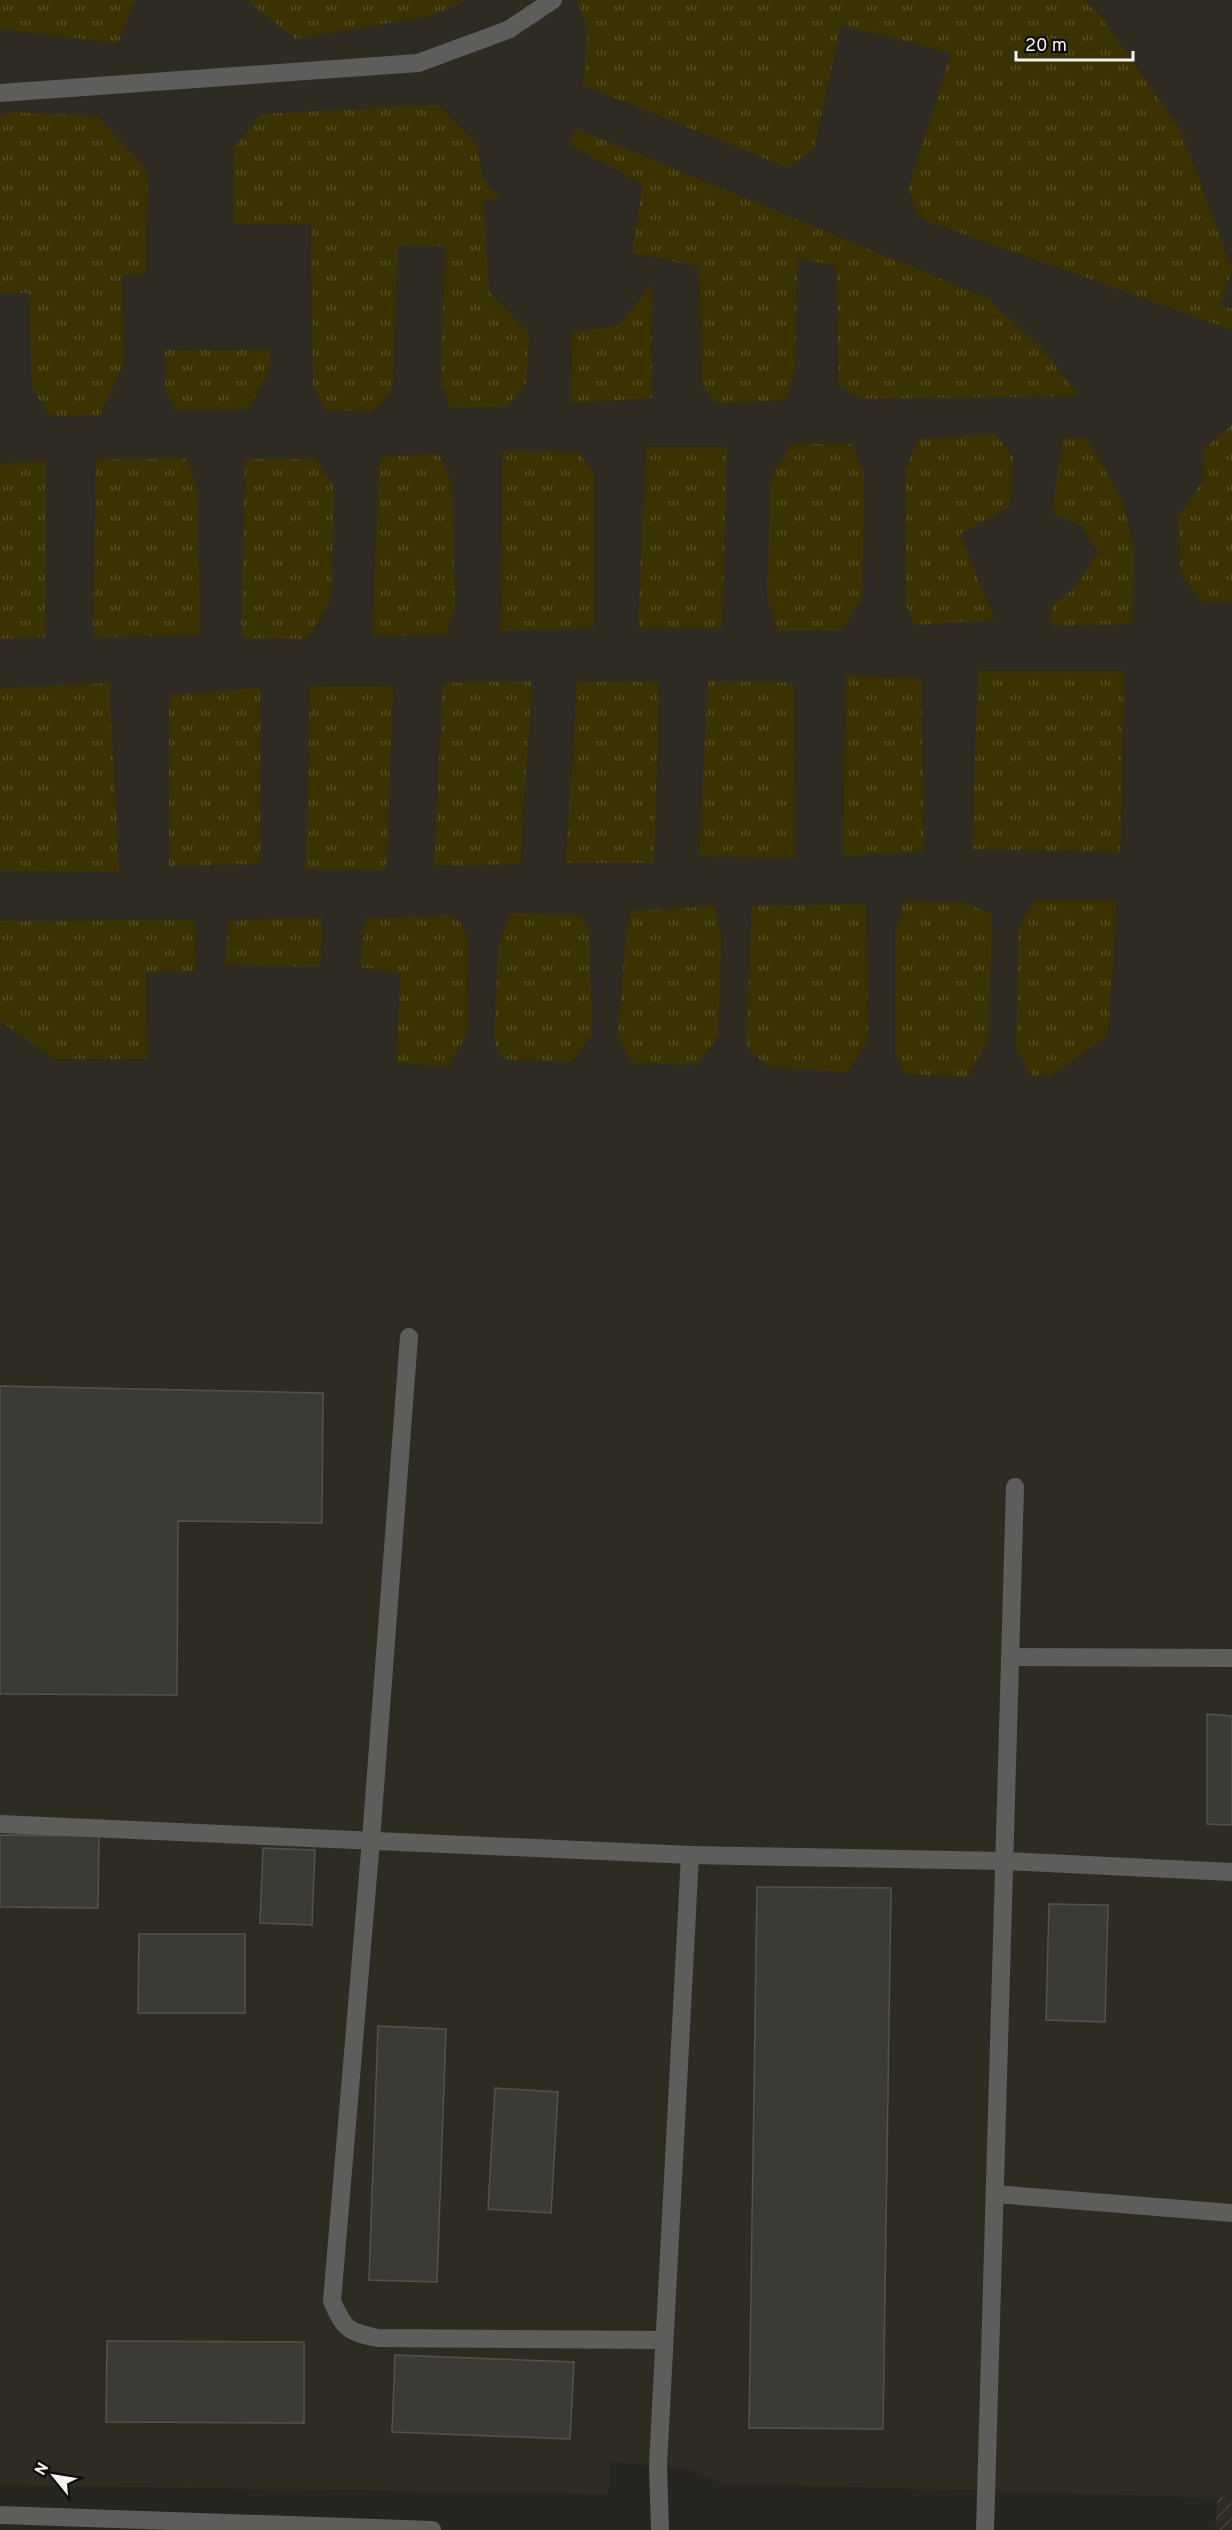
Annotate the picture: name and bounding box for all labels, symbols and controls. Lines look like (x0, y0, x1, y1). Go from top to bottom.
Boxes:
scale bar (1016, 24, 1133, 62)
text: 20 m (1025, 35, 1067, 58)
north arrow (24, 2446, 84, 2506)
text: N (31, 2460, 54, 2479)

